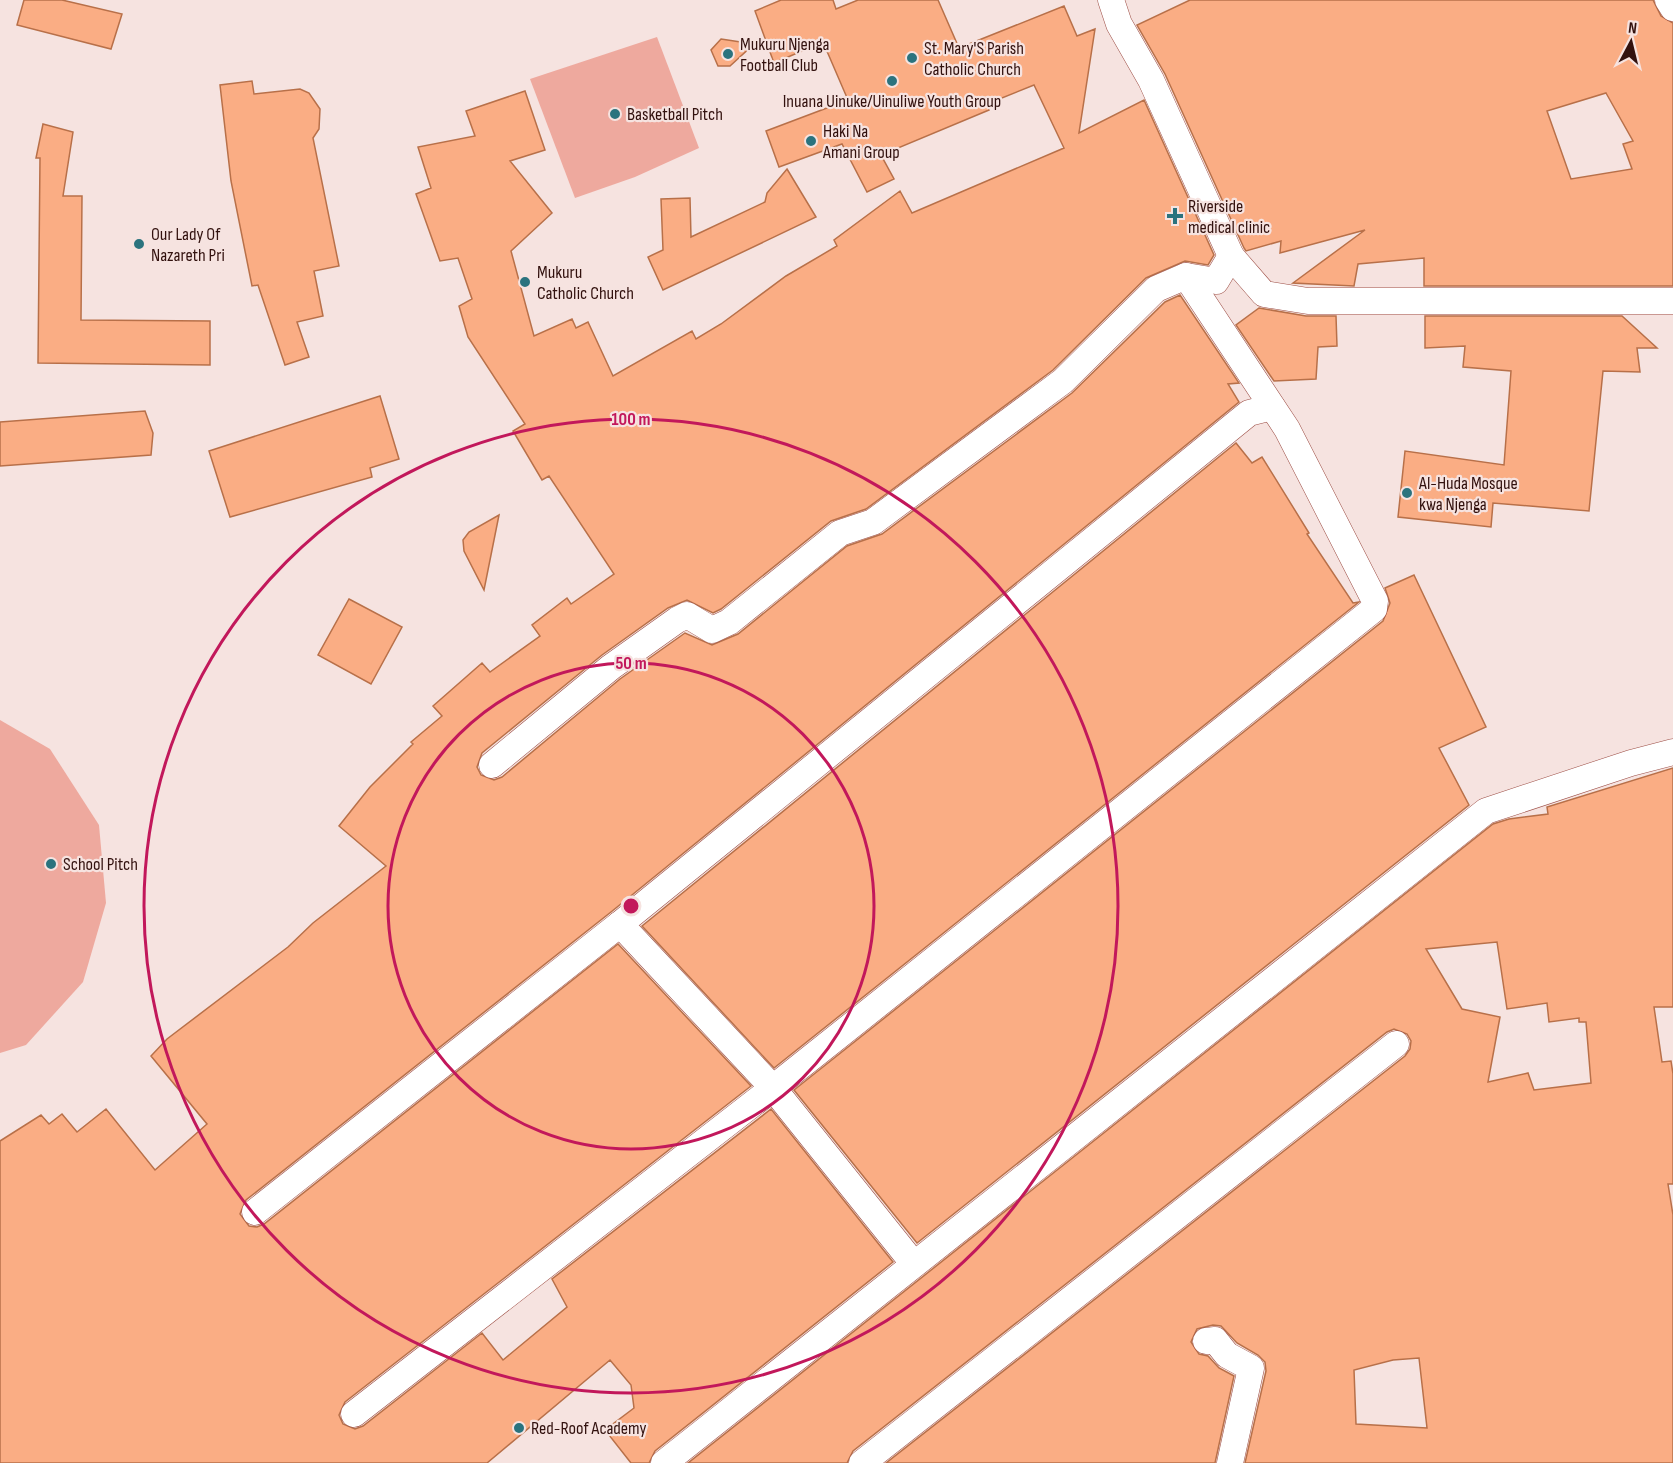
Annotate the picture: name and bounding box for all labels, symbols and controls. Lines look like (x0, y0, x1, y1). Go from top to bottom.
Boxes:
north arrow (1601, 12, 1661, 72)
text: N (1627, 19, 1638, 39)
place label: Mukuru Njenga Football Club (740, 34, 829, 76)
place label: St. Mary'S Parish Catholic Church (924, 38, 1024, 80)
marker: Mukuru Njenga Football Club (721, 47, 735, 61)
marker: St. Mary'S Parish Catholic Church (905, 51, 919, 65)
marker: Inuana Uinuke/Uinuliwe Youth Group (885, 74, 899, 88)
place label: Inuana Uinuke/Uinuliwe Youth Group (783, 91, 1001, 112)
place label: Basketball Pitch (627, 104, 723, 125)
marker: Basketball Pitch (608, 107, 622, 121)
place label: Haki Na Amani Group (822, 121, 900, 163)
marker: Haki Na Amani Group (804, 134, 818, 148)
place label: Riverside medical clinic (1188, 196, 1270, 238)
marker: Riverside medical clinic (1166, 207, 1184, 225)
place label: Our Lady Of Nazareth Pri (151, 224, 225, 266)
marker: Our Lady Of Nazareth Pri (132, 237, 146, 251)
place label: Mukuru Catholic Church (537, 262, 634, 304)
marker: Mukuru Catholic Church (518, 275, 532, 289)
text: 100 m (612, 409, 651, 430)
place label: Al-Huda Mosque kwa Njenga (1418, 473, 1518, 515)
marker: Al-Huda Mosque kwa Njenga (1400, 486, 1414, 500)
text: 50 m (615, 653, 647, 674)
place label: School Pitch (63, 854, 138, 875)
marker: School Pitch (44, 857, 58, 871)
centre of rings (621, 896, 641, 916)
place label: Red-Roof Academy (531, 1418, 647, 1439)
marker: Red-Roof Academy (512, 1421, 526, 1435)

